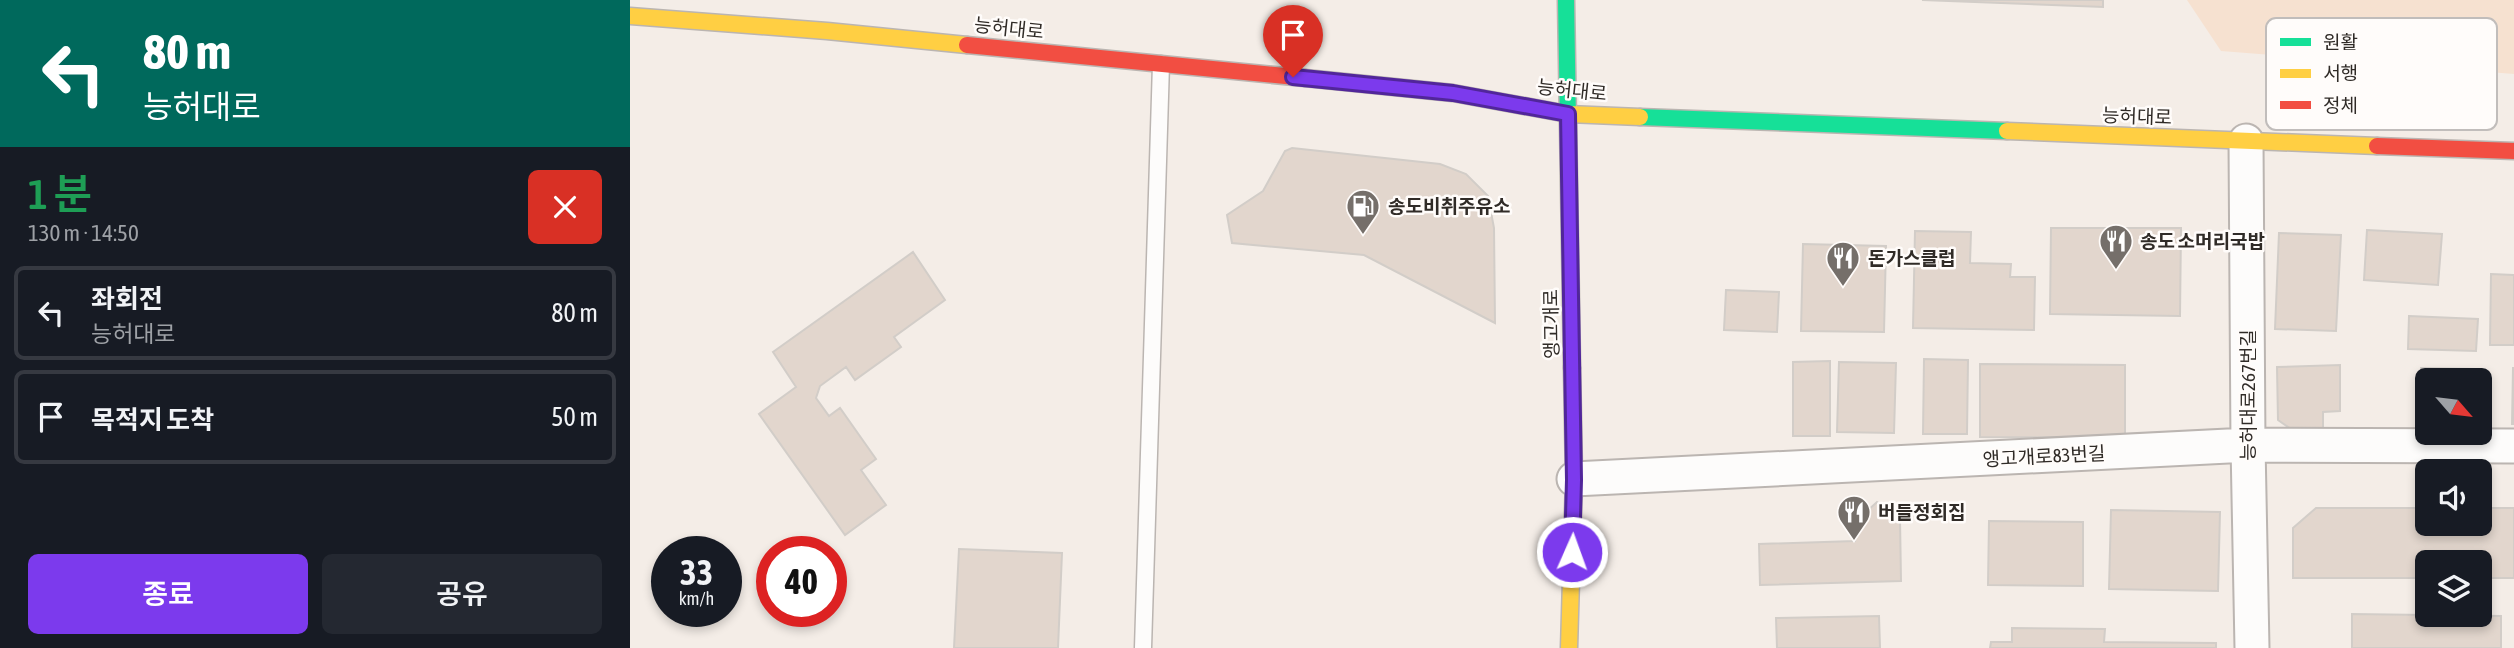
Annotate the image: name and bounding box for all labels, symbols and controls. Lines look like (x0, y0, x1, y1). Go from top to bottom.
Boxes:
pin (1263, 5, 1323, 77)
street label: 능허대로 (973, 13, 1045, 43)
icon: arrive (1274, 16, 1312, 54)
legend (2266, 18, 2497, 130)
text: 80 m (143, 23, 231, 79)
icon: left (28, 28, 119, 119)
text: 원활 (2323, 31, 2358, 53)
text: 서행 (2323, 62, 2358, 84)
street label: 능허대로 (1536, 75, 1608, 105)
text: 능허대로 (143, 88, 261, 125)
text: 정체 (2323, 94, 2358, 116)
street label: 능허대로 (2102, 104, 2172, 128)
text: 1 분 (28, 170, 92, 218)
button: close (528, 170, 602, 244)
fuel station icon: 송도비취주유소 (1344, 187, 1382, 236)
place label: 송도비취주유소 (1388, 195, 1510, 217)
text: 130 m · 14:50 (28, 220, 139, 246)
restaurant icon: 송도 소머리국밥 (2097, 222, 2135, 271)
place label: 송도 소머리국밥 (2140, 230, 2265, 252)
restaurant icon: 돈가스클럽 (1824, 239, 1862, 288)
place label: 돈가스클럽 (1868, 247, 1955, 269)
text: 좌회전 (91, 284, 163, 314)
street label: 앵고개로 (1539, 289, 1563, 359)
icon: left (32, 294, 70, 332)
text: 80 m (551, 298, 598, 328)
text: 능허대로 (91, 321, 176, 347)
street label: 능허대로267번길 (2237, 329, 2259, 461)
north arrow (2415, 368, 2492, 444)
map controls (2415, 368, 2492, 627)
icon: arrive (32, 398, 70, 436)
text: 50 m (551, 402, 598, 432)
text: 목적지 도착 (91, 405, 214, 435)
street label: 앵고개로83번길 (1982, 442, 2106, 470)
button: sound (2415, 459, 2492, 536)
restaurant icon: 버들정회집 (1835, 493, 1873, 542)
place label: 버들정회집 (1878, 501, 1965, 523)
position arrow (1535, 515, 1609, 589)
speed limit sign: 40 (756, 536, 847, 627)
button: layers (2415, 550, 2492, 627)
text: 33 (680, 552, 713, 592)
button: 종료 (28, 554, 308, 634)
button: 공유 (322, 554, 602, 634)
text: km/h (679, 588, 714, 609)

